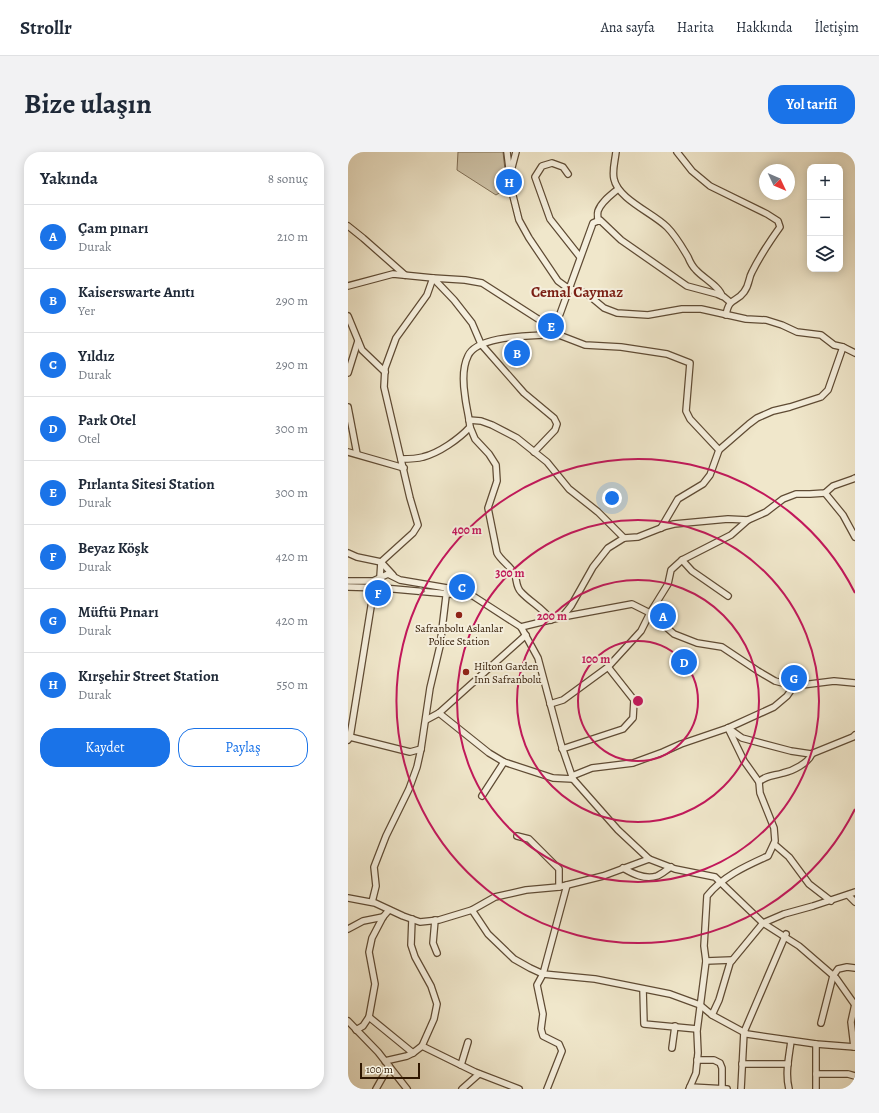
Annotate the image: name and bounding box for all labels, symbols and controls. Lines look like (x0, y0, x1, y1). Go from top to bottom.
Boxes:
text: Strollr (20, 15, 72, 41)
text: Ana sayfa (601, 18, 655, 37)
text: Harita (677, 18, 714, 37)
text: Hakkında (736, 18, 792, 37)
text: İletişim (814, 18, 859, 37)
text: Bize ulaşın (24, 85, 152, 123)
button: Yol tarifi (768, 85, 855, 124)
north arrow (759, 164, 795, 200)
map controls (807, 164, 843, 272)
button: + (807, 164, 843, 200)
text: Yakında (40, 167, 98, 190)
pin: H (496, 167, 522, 197)
text: 8 sonuç (268, 170, 308, 187)
button: − (807, 200, 843, 236)
text: Çam pınarı (78, 218, 148, 238)
text: A (49, 228, 57, 245)
text: 210 m (277, 228, 308, 245)
button: layers (807, 236, 843, 272)
text: Durak (78, 238, 112, 255)
text: Kaiserswarte Anıtı (78, 282, 195, 302)
district label: Cemal Caymaz (531, 282, 623, 302)
text: B (49, 292, 57, 309)
text: 290 m (276, 292, 308, 309)
text: Yer (78, 302, 95, 319)
pin: E (538, 311, 564, 341)
pin: B (504, 338, 530, 368)
text: Yıldız (78, 346, 115, 366)
text: C (49, 356, 57, 373)
text: 290 m (276, 356, 308, 373)
text: Durak (78, 366, 112, 383)
text: Park Otel (78, 410, 136, 430)
text: D (48, 420, 58, 437)
text: 300 m (275, 420, 308, 437)
text: Otel (78, 430, 100, 447)
text: Pırlanta Sitesi Station (78, 474, 215, 494)
text: E (49, 484, 57, 501)
text: 300 m (275, 484, 308, 501)
your location (602, 488, 622, 508)
text: Durak (78, 494, 112, 511)
text: 400 m (452, 522, 482, 538)
text: Beyaz Köşk (78, 538, 149, 558)
text: F (50, 548, 56, 565)
text: 420 m (276, 548, 308, 565)
text: Durak (78, 558, 112, 575)
text: 300 m (495, 565, 525, 581)
pin: C (449, 572, 475, 602)
pin: F (365, 578, 391, 608)
one-way arrow (419, 587, 425, 596)
pin: A (650, 601, 676, 631)
text: Müftü Pınarı (78, 602, 159, 622)
text: 200 m (537, 608, 567, 624)
marker: Safranbolu Aslanlar Police Station (454, 610, 464, 620)
text: G (49, 612, 57, 629)
text: 420 m (276, 612, 308, 629)
place label: Safranbolu Aslanlar Police Station (415, 621, 503, 649)
text: Durak (78, 622, 112, 639)
pin: D (671, 647, 697, 677)
text: 100 m (582, 651, 610, 667)
place label: Hilton Garden Inn Safranbolu (474, 659, 541, 687)
pin: G (781, 663, 807, 693)
text: Kırşehir Street Station (78, 666, 219, 686)
marker: Hilton Garden Inn Safranbolu (461, 667, 471, 677)
text: H (48, 676, 58, 693)
text: 550 m (277, 676, 308, 693)
text: Durak (78, 686, 112, 703)
centre of rings (631, 694, 645, 708)
button: Kaydet (40, 728, 170, 767)
button: Paylaş (178, 728, 308, 767)
scale bar (360, 1061, 420, 1080)
text: 100 m (366, 1062, 393, 1077)

